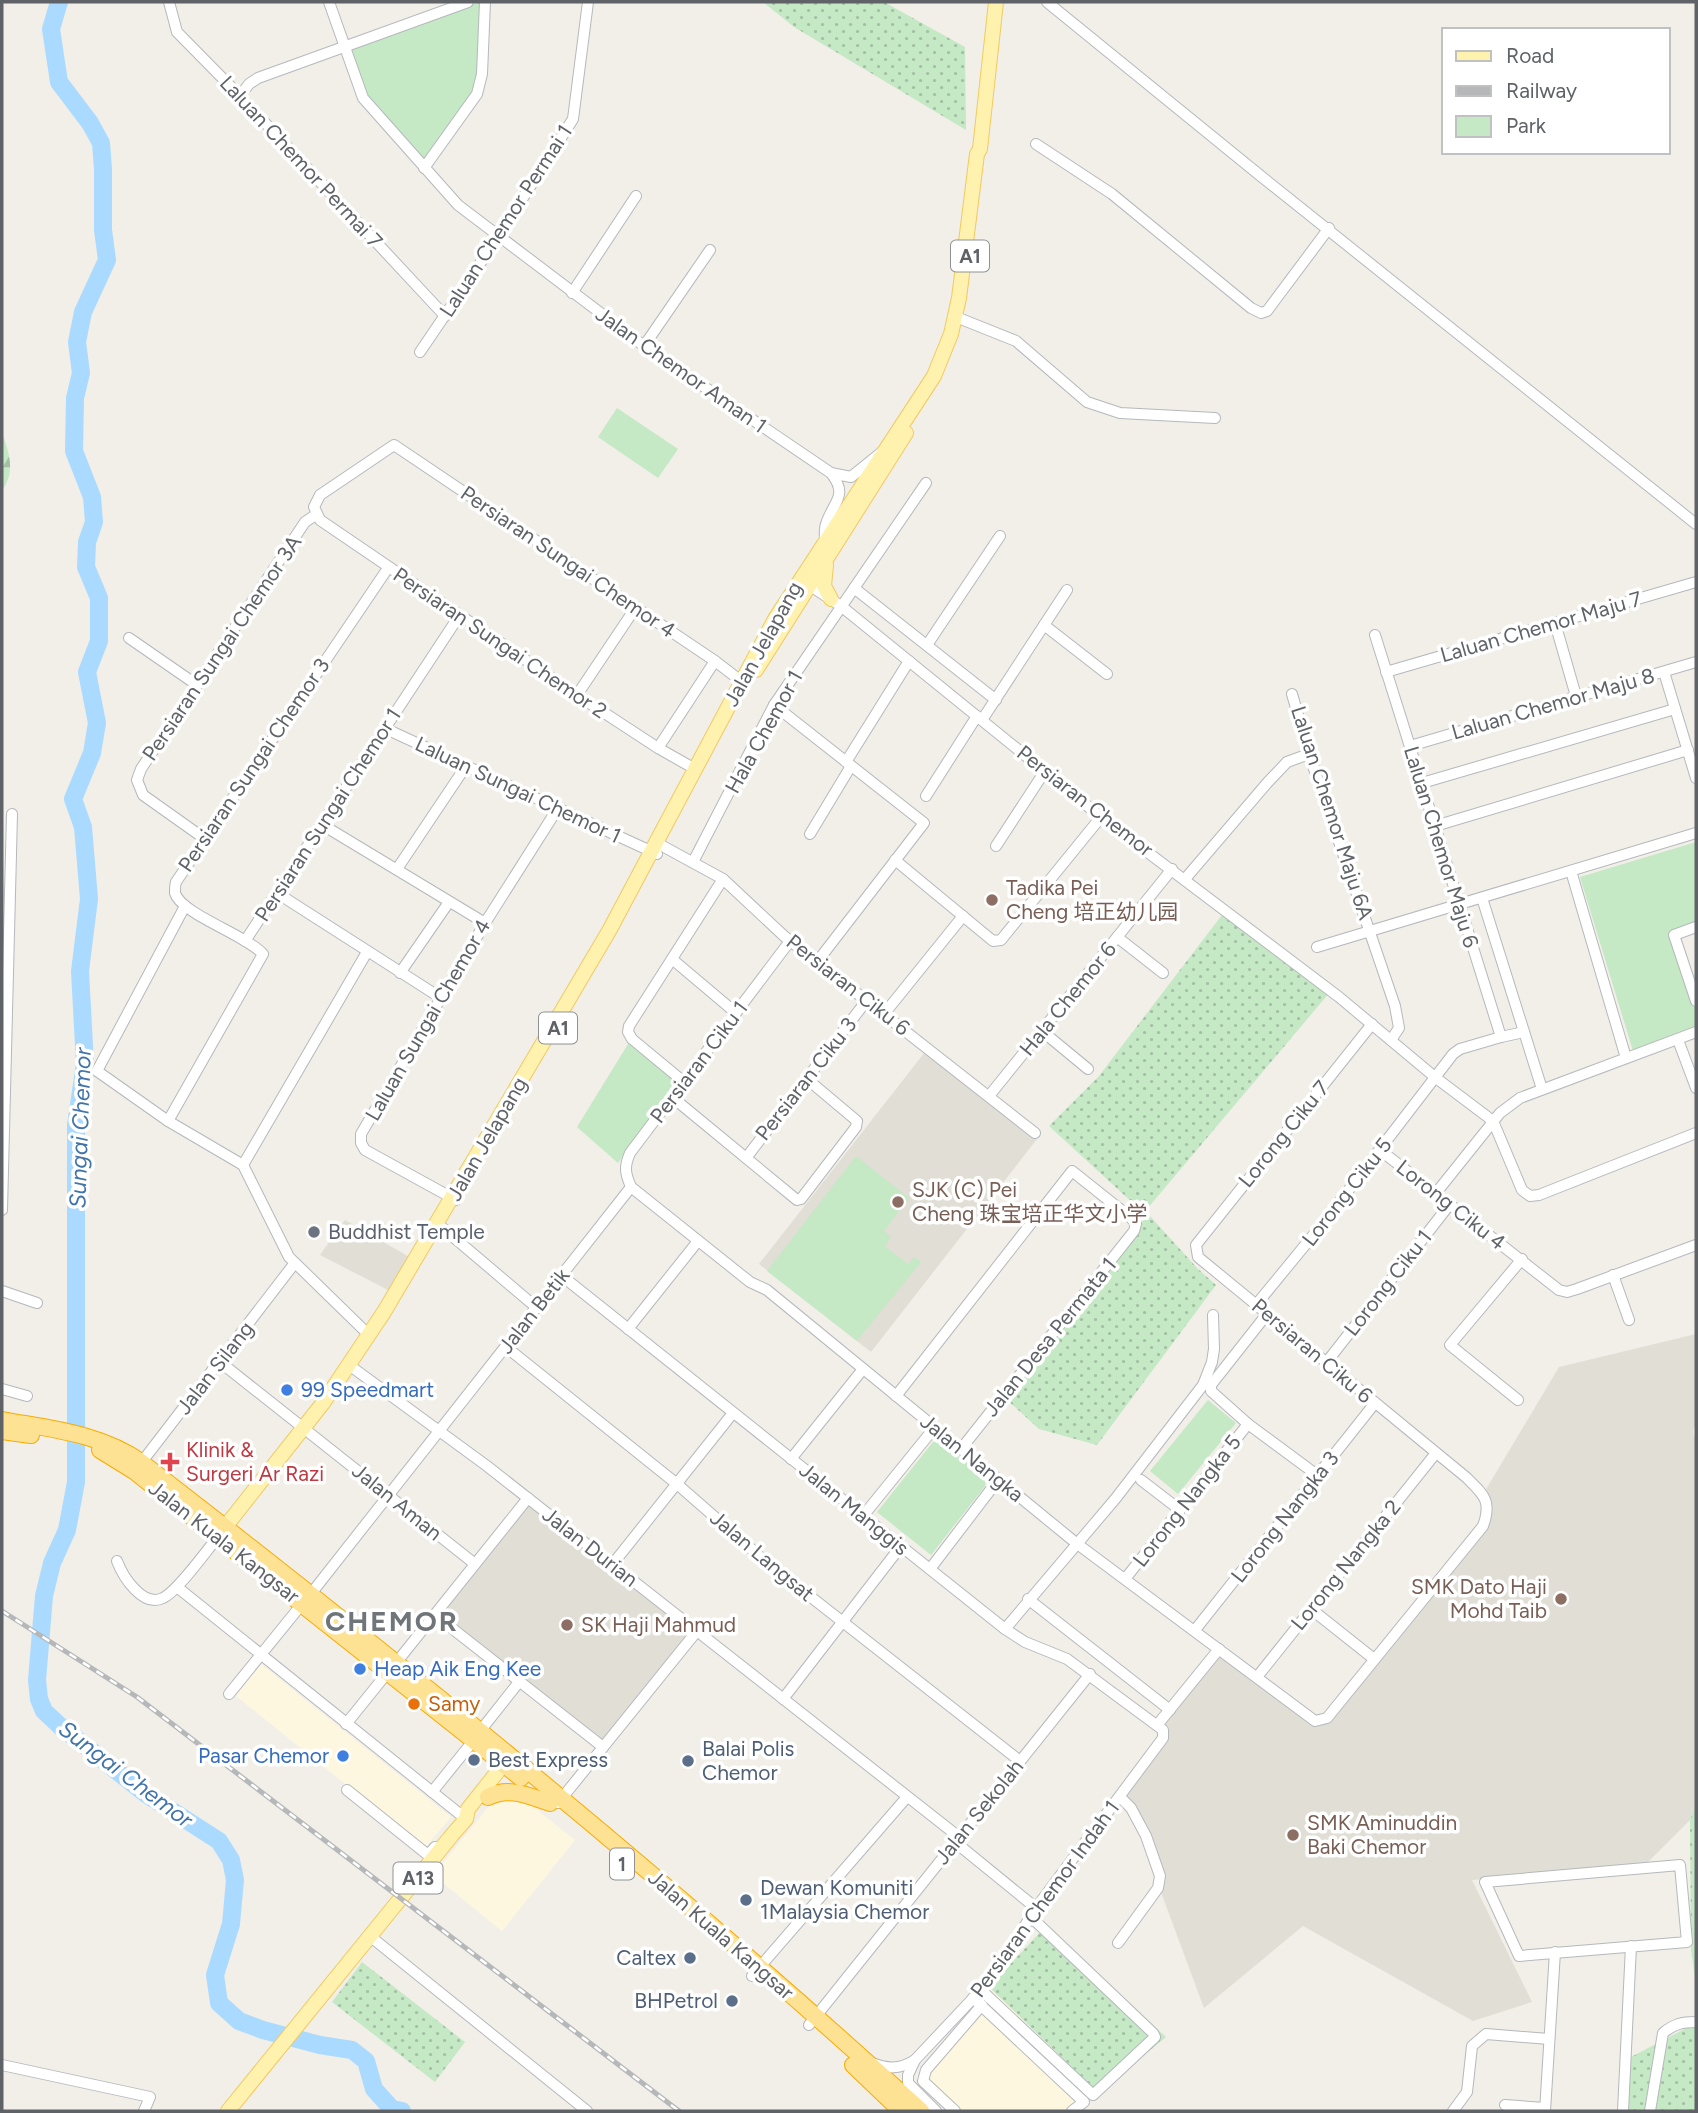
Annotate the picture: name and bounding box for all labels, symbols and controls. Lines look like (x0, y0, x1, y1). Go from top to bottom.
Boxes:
legend (1442, 28, 1670, 154)
text: Road (1506, 43, 1554, 68)
street label: Laluan Chemor Permai 7 (215, 70, 388, 253)
text: Railway (1506, 78, 1577, 103)
text: Park (1506, 113, 1547, 138)
street label: Laluan Chemor Permai 1 (434, 120, 577, 321)
road number: A1 (951, 240, 989, 272)
street label: Jalan Chemor Aman 1 (591, 301, 772, 438)
street label: Persiaran Sungai Chemor 4 (456, 480, 680, 643)
street label: Persiaran Sungai Chemor 3A (137, 531, 307, 765)
street label: Persiaran Sungai Chemor 2 (389, 562, 612, 724)
street label: Jalan Jelapang (718, 577, 807, 710)
street label: Laluan Chemor Maju 7 (1437, 586, 1645, 667)
street label: Persiaran Sungai Chemor 3 (173, 653, 335, 877)
street label: Laluan Chemor Maju 8 (1448, 663, 1657, 745)
street label: Hala Chemor 1 (720, 666, 808, 797)
street label: Persiaran Sungai Chemor 1 (249, 703, 406, 926)
street label: Laluan Chemor Maju 6A (1286, 703, 1379, 923)
street label: Laluan Sungai Chemor 1 (411, 731, 625, 848)
street label: Persiaran Chemor (1012, 740, 1158, 862)
street label: Laluan Chemor Maju 6 (1399, 743, 1484, 951)
place label: Tadika Pei Cheng 培正幼儿园 (1006, 875, 1179, 924)
marker: Tadika Pei Cheng 培正幼儿园 (984, 892, 1000, 908)
street label: Laluan Sungai Chemor 4 (360, 914, 496, 1125)
street label: Persiaran Ciku 6 (782, 929, 915, 1041)
street label: Hala Chemor 6 (1014, 937, 1121, 1061)
street label: Persiaran Ciku 1 (645, 996, 753, 1128)
road number: A1 (539, 1012, 577, 1044)
street label: Persiaran Ciku 3 (750, 1012, 861, 1145)
water label: Sungai Chemor (63, 1046, 97, 1209)
street label: Jalan Jelapang (441, 1073, 532, 1205)
street label: Lorong Ciku 7 (1233, 1075, 1334, 1192)
street label: Lorong Ciku 5 (1296, 1132, 1397, 1251)
street label: Lorong Ciku 4 (1392, 1154, 1511, 1255)
place label: SJK (C) Pei Cheng 珠宝培正华文小学 (912, 1177, 1148, 1226)
marker: SJK (C) Pei Cheng 珠宝培正华文小学 (890, 1194, 906, 1210)
place label: Buddhist Temple (328, 1219, 485, 1244)
marker: Buddhist Temple (306, 1224, 322, 1240)
street label: Lorong Ciku 1 (1339, 1225, 1437, 1341)
street label: Jalan Desa Permata 1 (978, 1252, 1121, 1421)
street label: Jalan Betik (493, 1263, 575, 1358)
street label: Persiaran Ciku 6 (1247, 1293, 1378, 1408)
street label: Jalan Silang (171, 1316, 259, 1419)
place label: 99 Speedmart (301, 1377, 434, 1402)
marker: 99 Speedmart (279, 1382, 295, 1398)
street label: Jalan Nangka (916, 1408, 1029, 1507)
street label: Lorong Nangka 5 (1127, 1430, 1246, 1572)
place label: Klinik & Surgeri Ar Razi (186, 1437, 324, 1486)
street label: Lorong Nangka 3 (1226, 1446, 1344, 1587)
marker: Klinik & Surgeri Ar Razi (160, 1452, 180, 1472)
street label: Jalan Manggis (795, 1457, 914, 1560)
street label: Jalan Aman (347, 1458, 447, 1545)
street label: Jalan Kuala Kangsar (144, 1475, 305, 1608)
street label: Lorong Nangka 2 (1285, 1495, 1406, 1635)
street label: Jalan Durian (538, 1502, 643, 1592)
street label: Jalan Langsat (705, 1505, 819, 1606)
place label: SMK Dato Haji Mohd Taib (1411, 1574, 1547, 1623)
marker: SMK Dato Haji Mohd Taib (1553, 1591, 1569, 1607)
district label: CHEMOR (325, 1604, 459, 1638)
place label: SK Haji Mahmud (581, 1612, 736, 1637)
marker: SK Haji Mahmud (559, 1617, 575, 1633)
place label: Heap Aik Eng Kee (374, 1656, 541, 1681)
marker: Heap Aik Eng Kee (352, 1661, 368, 1677)
place label: Samy (428, 1691, 480, 1716)
marker: Samy (406, 1696, 422, 1712)
water label: Sungai Chemor (53, 1714, 199, 1834)
place label: Balai Polis Chemor (702, 1736, 794, 1785)
place label: Pasar Chemor (198, 1743, 329, 1768)
place label: Best Express (488, 1747, 608, 1772)
marker: Pasar Chemor (335, 1748, 351, 1764)
marker: Best Express (466, 1752, 482, 1768)
marker: Balai Polis Chemor (680, 1753, 696, 1769)
street label: Jalan Sekolah (929, 1754, 1028, 1869)
street label: Persiaran Chemor Indah 1 (965, 1795, 1124, 2002)
place label: SMK Aminuddin Baki Chemor (1307, 1810, 1457, 1859)
marker: SMK Aminuddin Baki Chemor (1285, 1827, 1301, 1843)
road number: 1 (610, 1848, 634, 1880)
road number: A13 (394, 1862, 442, 1894)
street label: Jalan Kuala Kangsar (644, 1865, 799, 2005)
place label: Dewan Komuniti 1Malaysia Chemor (760, 1875, 929, 1924)
marker: Dewan Komuniti 1Malaysia Chemor (738, 1892, 754, 1908)
place label: Caltex (616, 1945, 676, 1970)
marker: Caltex (682, 1950, 698, 1966)
place label: BHPetrol (634, 1988, 718, 2013)
marker: BHPetrol (724, 1993, 740, 2009)

